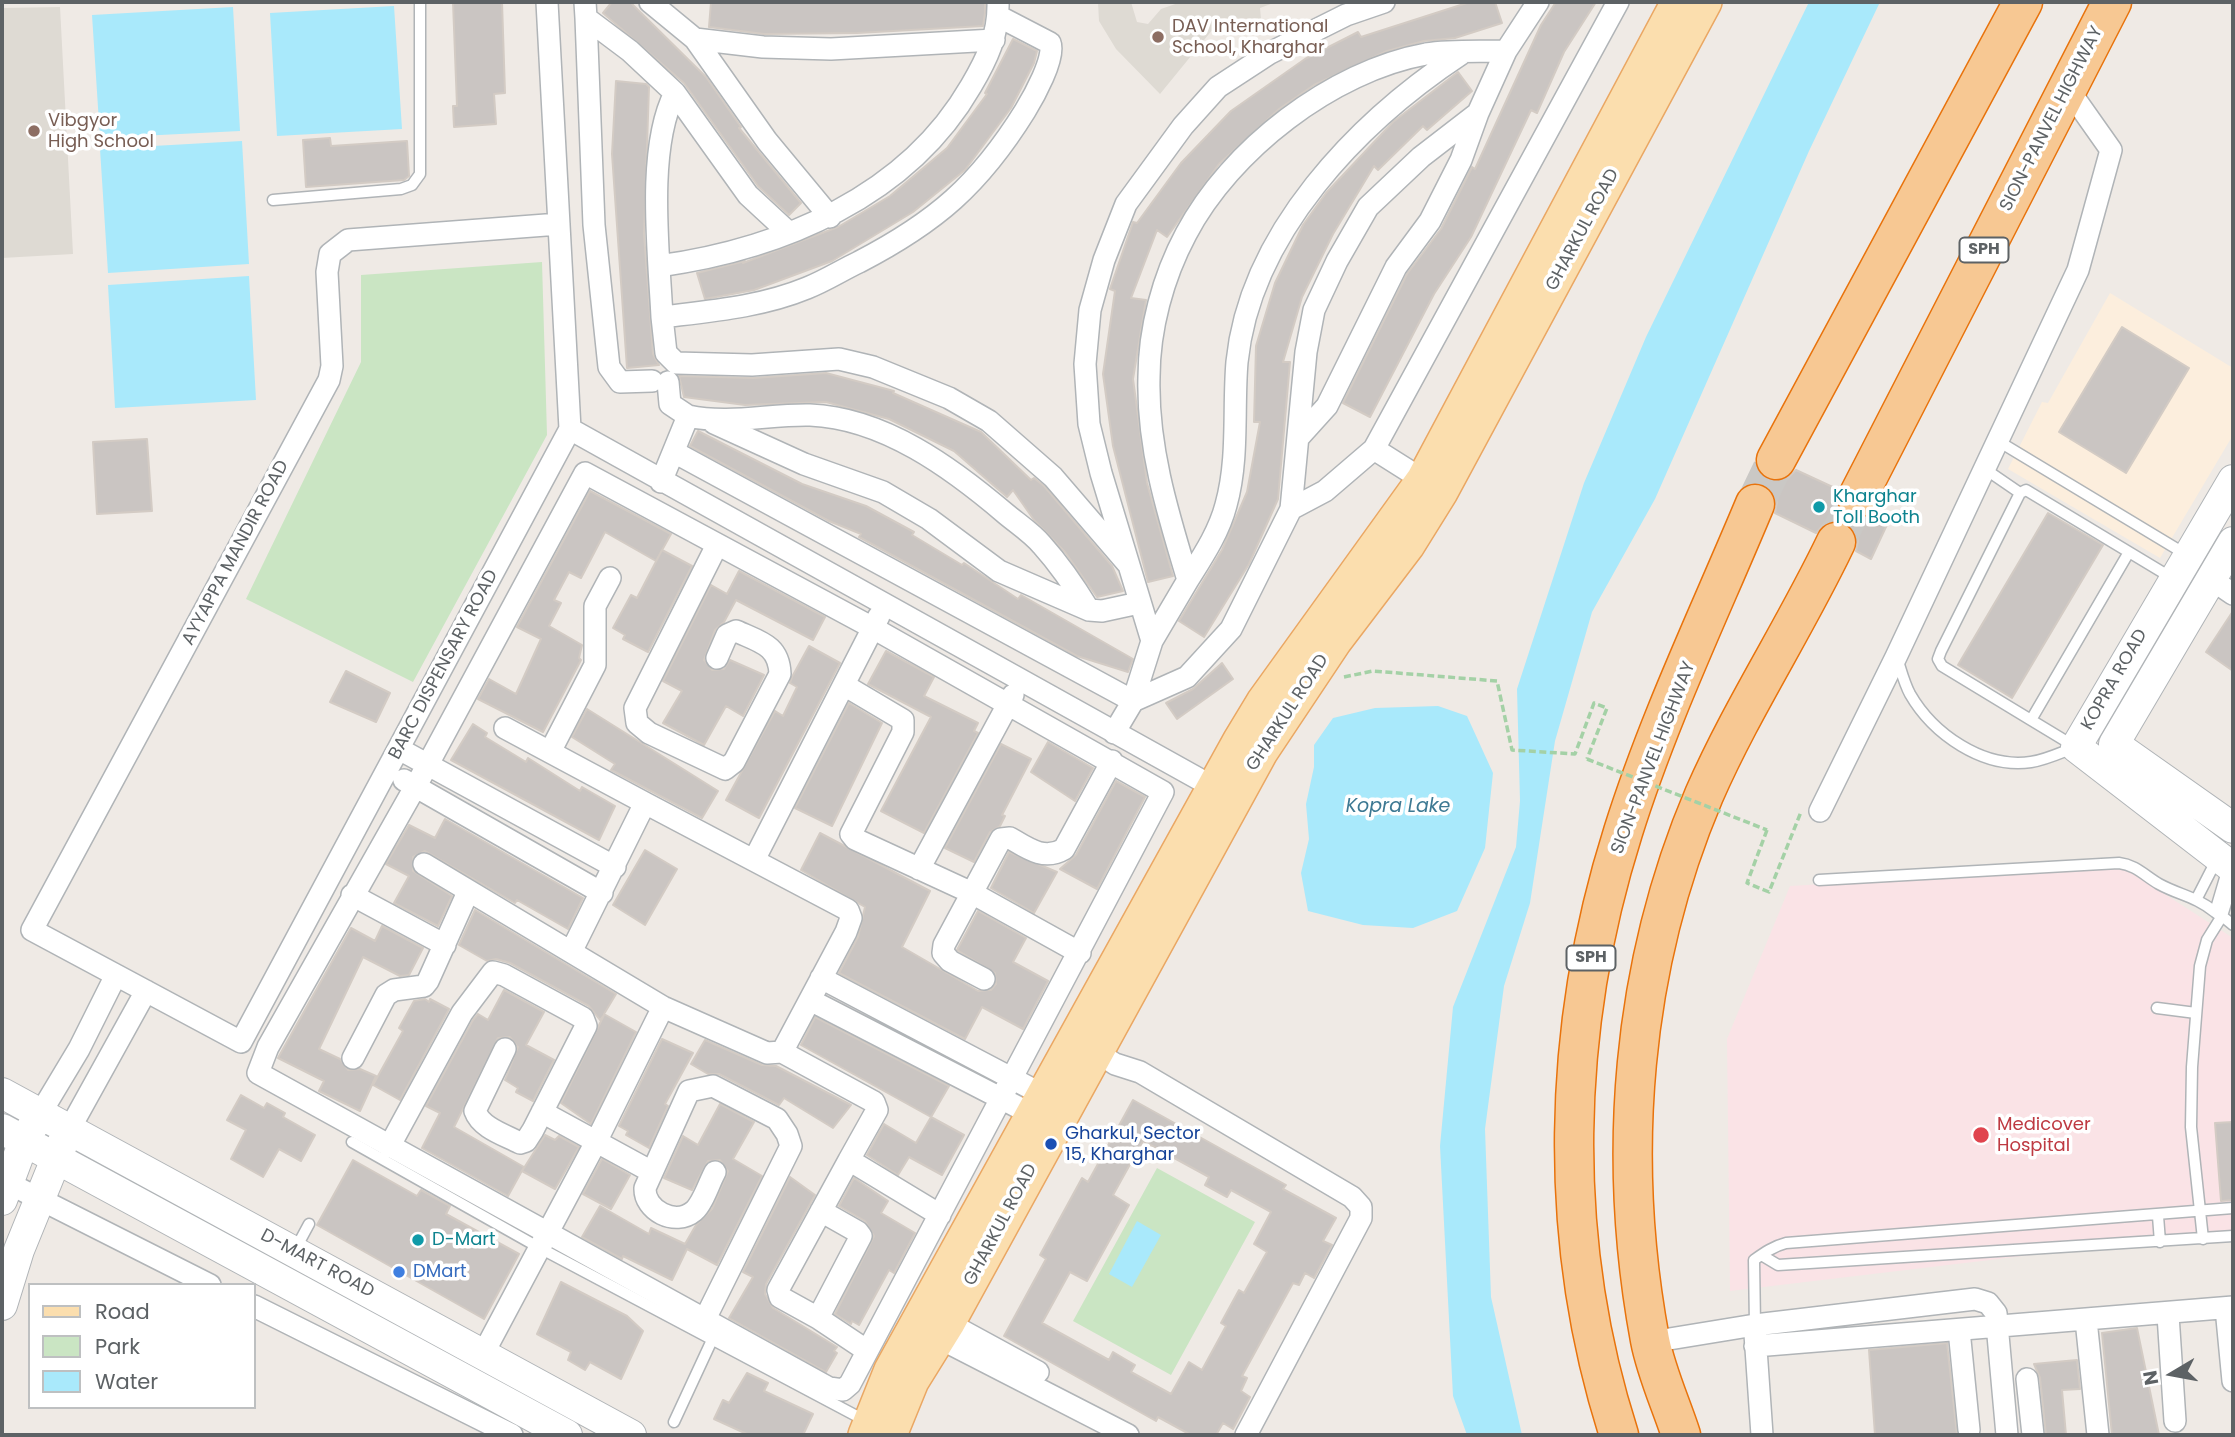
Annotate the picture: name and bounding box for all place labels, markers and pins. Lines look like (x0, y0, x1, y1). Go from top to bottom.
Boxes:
place label: DAV International School, Kharghar (1172, 16, 1329, 58)
marker: DAV International School, Kharghar (1150, 29, 1166, 45)
place label: Vibgyor High School (48, 110, 154, 152)
marker: Vibgyor High School (26, 123, 42, 139)
place label: Kharghar Toll Booth (1833, 486, 1920, 528)
marker: Kharghar Toll Booth (1811, 499, 1827, 515)
place label: Medicover Hospital (1997, 1114, 2091, 1156)
place label: Gharkul, Sector 15, Kharghar (1065, 1123, 1200, 1166)
marker: Medicover Hospital (1971, 1125, 1991, 1145)
marker: Gharkul, Sector 15, Kharghar (1043, 1136, 1059, 1152)
place label: D-Mart (432, 1229, 496, 1251)
marker: D-Mart (410, 1232, 426, 1248)
place label: DMart (413, 1261, 467, 1283)
marker: DMart (391, 1264, 407, 1280)

